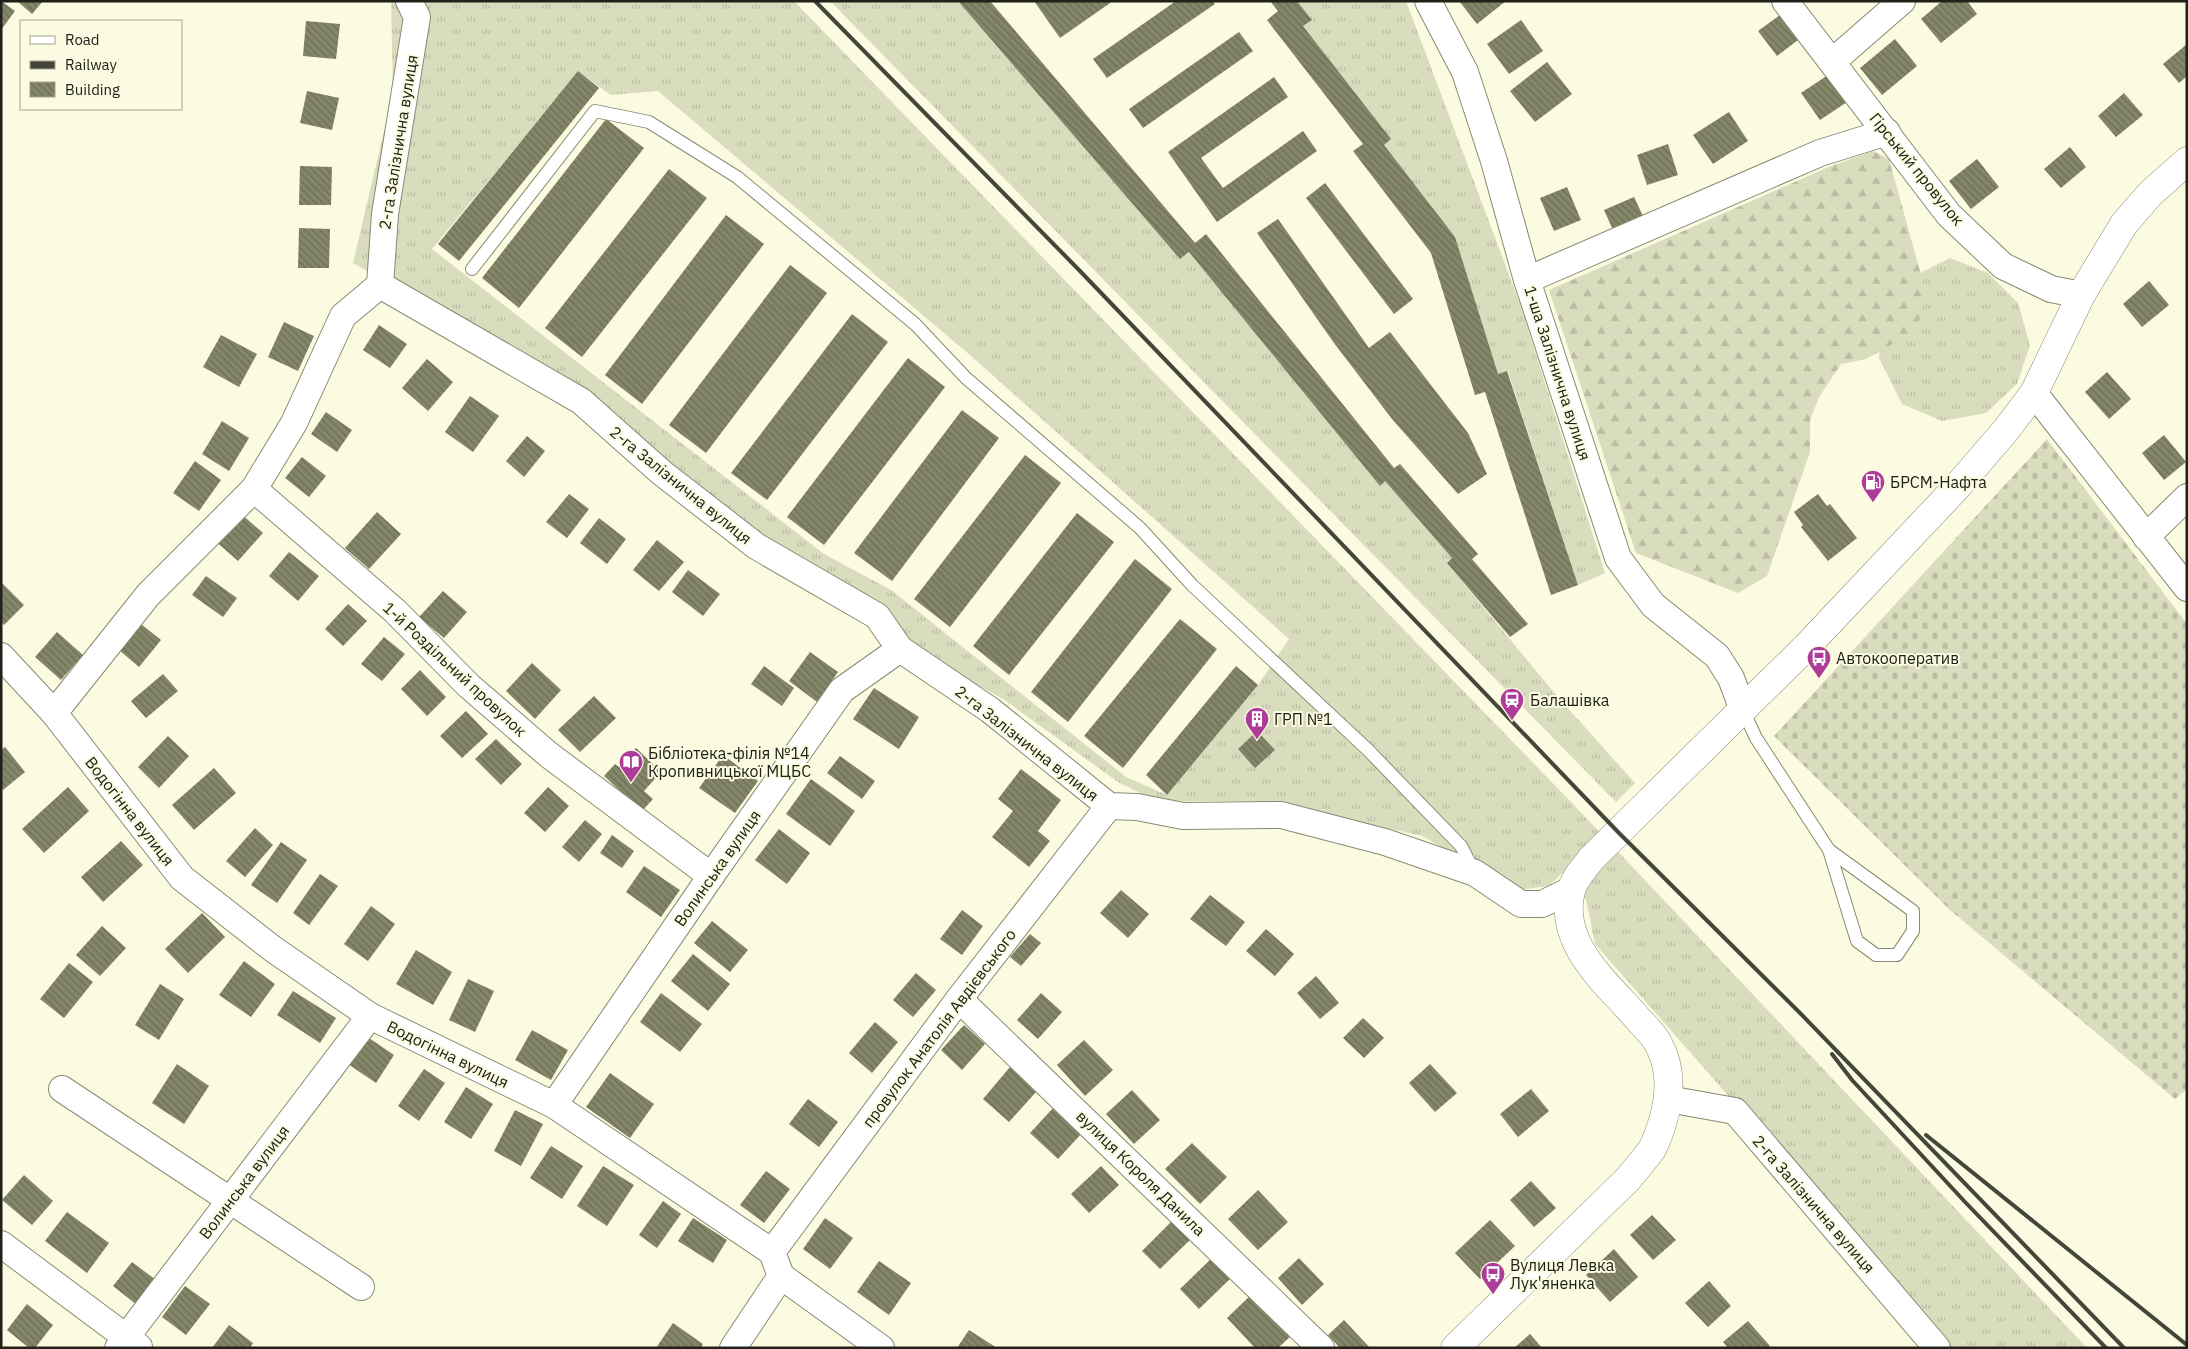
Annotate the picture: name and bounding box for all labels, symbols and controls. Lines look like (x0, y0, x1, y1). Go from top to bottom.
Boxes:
legend (20, 20, 182, 110)
text: Road (65, 30, 100, 49)
street label: 2-га Залізнична вулиця (374, 53, 422, 231)
text: Railway (65, 55, 118, 74)
text: Building (65, 80, 120, 99)
street label: Гірський провулок (1865, 109, 1969, 230)
street label: 1-ша Залізнична вулиця (1520, 283, 1596, 463)
street label: 2-га Залізнична вулиця (606, 422, 756, 548)
fuel station icon: БРСМ-Нафта (1860, 469, 1886, 503)
place label: БРСМ-Нафта (1890, 472, 1987, 492)
street label: 1-й Роздільний провулок (379, 597, 531, 741)
bus stop icon: Автокооператив (1806, 645, 1832, 679)
place label: Автокооператив (1836, 648, 1959, 668)
street label: 2-га Залізнична вулиця (951, 681, 1103, 805)
station icon: Балашівка (1499, 687, 1525, 721)
place label: Балашівка (1530, 690, 1610, 710)
building icon: ГРП №1 (1244, 706, 1270, 740)
place label: ГРП №1 (1274, 709, 1333, 729)
place label: Бібліотека-філія №14 Кропивницької МЦБС (648, 743, 811, 781)
library icon: Бібліотека-філія №14 Кропивницької МЦБС (618, 749, 644, 783)
street label: Водогінна вулиця (81, 752, 179, 870)
street label: Волинська вулиця (669, 806, 765, 930)
street label: провулок Анатолія Авдієвського (858, 925, 1020, 1131)
street label: Водогінна вулиця (384, 1016, 512, 1092)
street label: вулиця Короля Данила (1072, 1106, 1210, 1240)
street label: Волинська вулиця (195, 1121, 293, 1243)
street label: 2-га Залізнична вулиця (1749, 1131, 1879, 1277)
place label: Вулиця Левка Лук'яненка (1510, 1255, 1615, 1293)
bus stop icon: Вулиця Левка Лук'яненка (1480, 1261, 1506, 1295)

